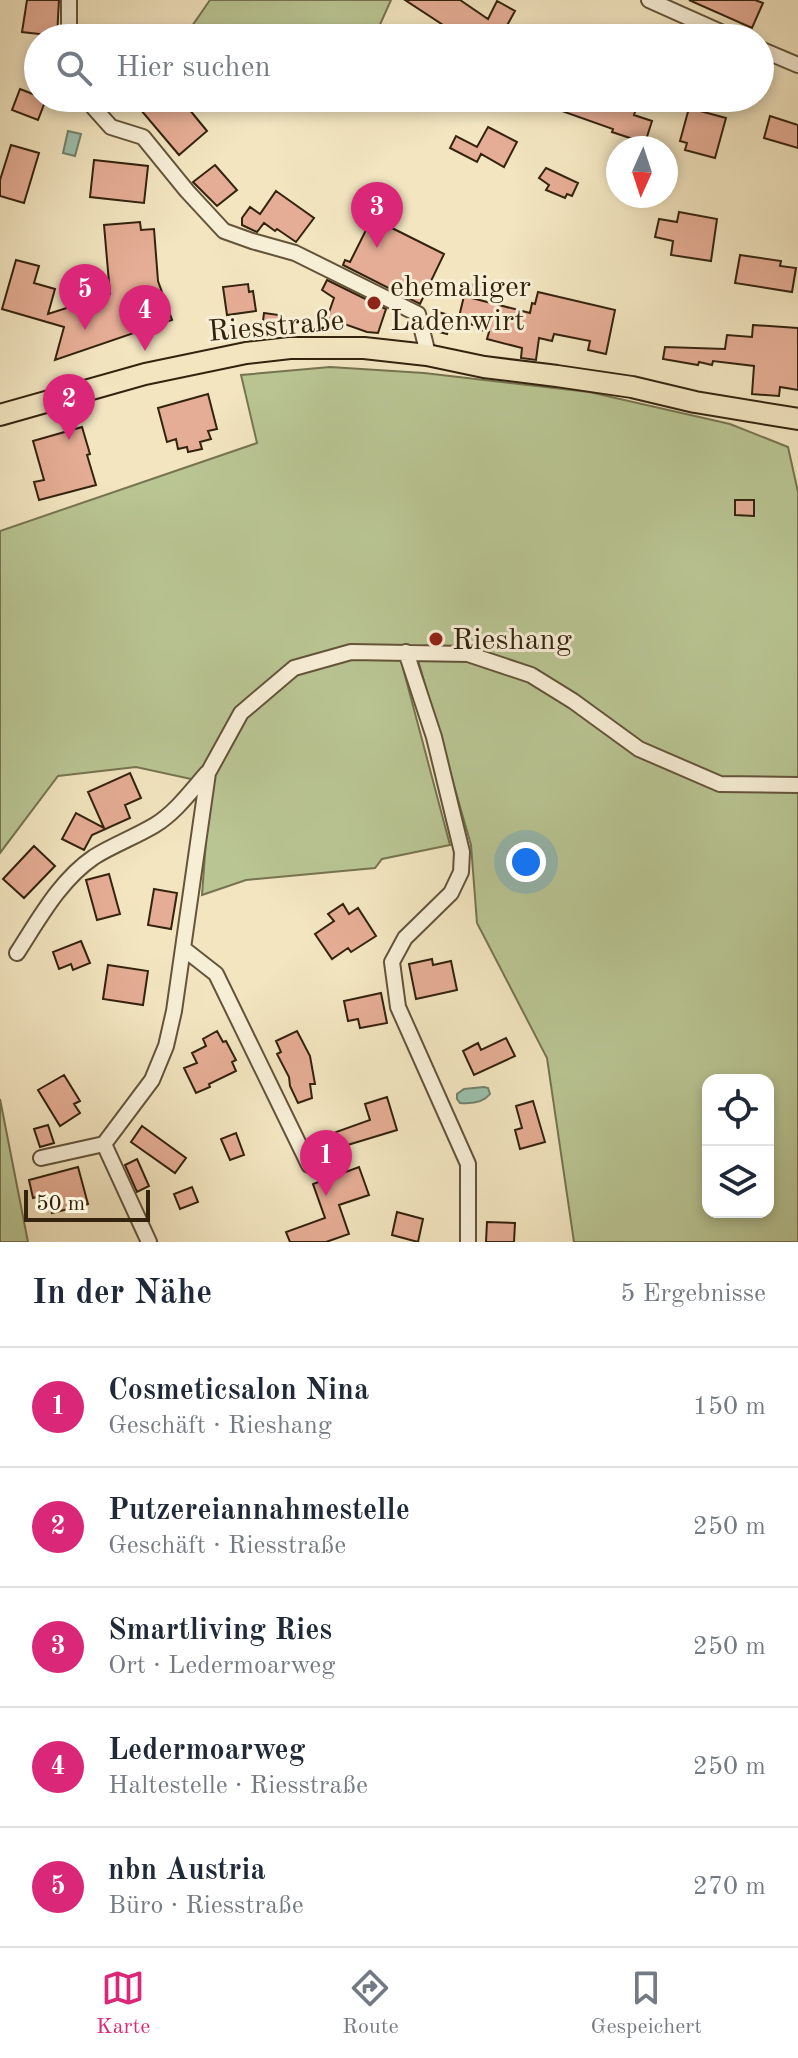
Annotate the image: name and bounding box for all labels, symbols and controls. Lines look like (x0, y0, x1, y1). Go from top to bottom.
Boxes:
search box (24, 24, 774, 112)
icon: search (52, 46, 96, 90)
text: Hier suchen (116, 53, 271, 83)
north arrow (606, 136, 678, 208)
pin: 3 (351, 182, 403, 248)
pin: 5 (59, 264, 111, 330)
place label: ehemaliger Ladenwirt (390, 273, 531, 337)
pin: 4 (119, 285, 171, 351)
marker: ehemaliger Ladenwirt (365, 294, 383, 312)
street label: Riesstraße (207, 306, 346, 348)
pin: 2 (43, 374, 95, 440)
place label: Rieshang (452, 626, 572, 656)
marker: Rieshang (427, 630, 445, 648)
your location (506, 842, 546, 882)
map controls (702, 1074, 774, 1218)
button: locate (702, 1074, 774, 1146)
pin: 1 (300, 1130, 352, 1196)
button: layers (702, 1146, 774, 1218)
scale bar (24, 1186, 150, 1222)
text: 50 m (36, 1193, 85, 1215)
text: In der Nähe (32, 1277, 212, 1311)
text: 5 Ergebnisse (620, 1281, 766, 1307)
text: Cosmeticsalon Nina (108, 1376, 369, 1406)
text: 1 (50, 1394, 66, 1420)
text: 150 m (693, 1394, 766, 1420)
text: Geschäft · Rieshang (108, 1413, 332, 1439)
text: Putzereiannahmestelle (108, 1496, 410, 1526)
text: 2 (50, 1514, 66, 1540)
text: 250 m (693, 1514, 766, 1540)
text: Geschäft · Riesstraße (108, 1533, 346, 1559)
text: Smartliving Ries (108, 1616, 332, 1646)
text: 3 (50, 1634, 66, 1660)
text: 250 m (693, 1634, 766, 1660)
text: Ort · Ledermoarweg (108, 1653, 335, 1679)
text: Ledermoarweg (108, 1736, 305, 1766)
text: 4 (50, 1754, 66, 1780)
text: 250 m (693, 1754, 766, 1780)
text: Haltestelle · Riesstraße (108, 1773, 368, 1799)
text: nbn Austria (108, 1856, 266, 1886)
text: 5 (50, 1874, 66, 1900)
text: 270 m (693, 1874, 766, 1900)
text: Büro · Riesstraße (108, 1893, 304, 1919)
tab: Karte (96, 1966, 150, 2041)
tab: Route (342, 1966, 399, 2041)
tab: Gespeichert (591, 1966, 702, 2041)

